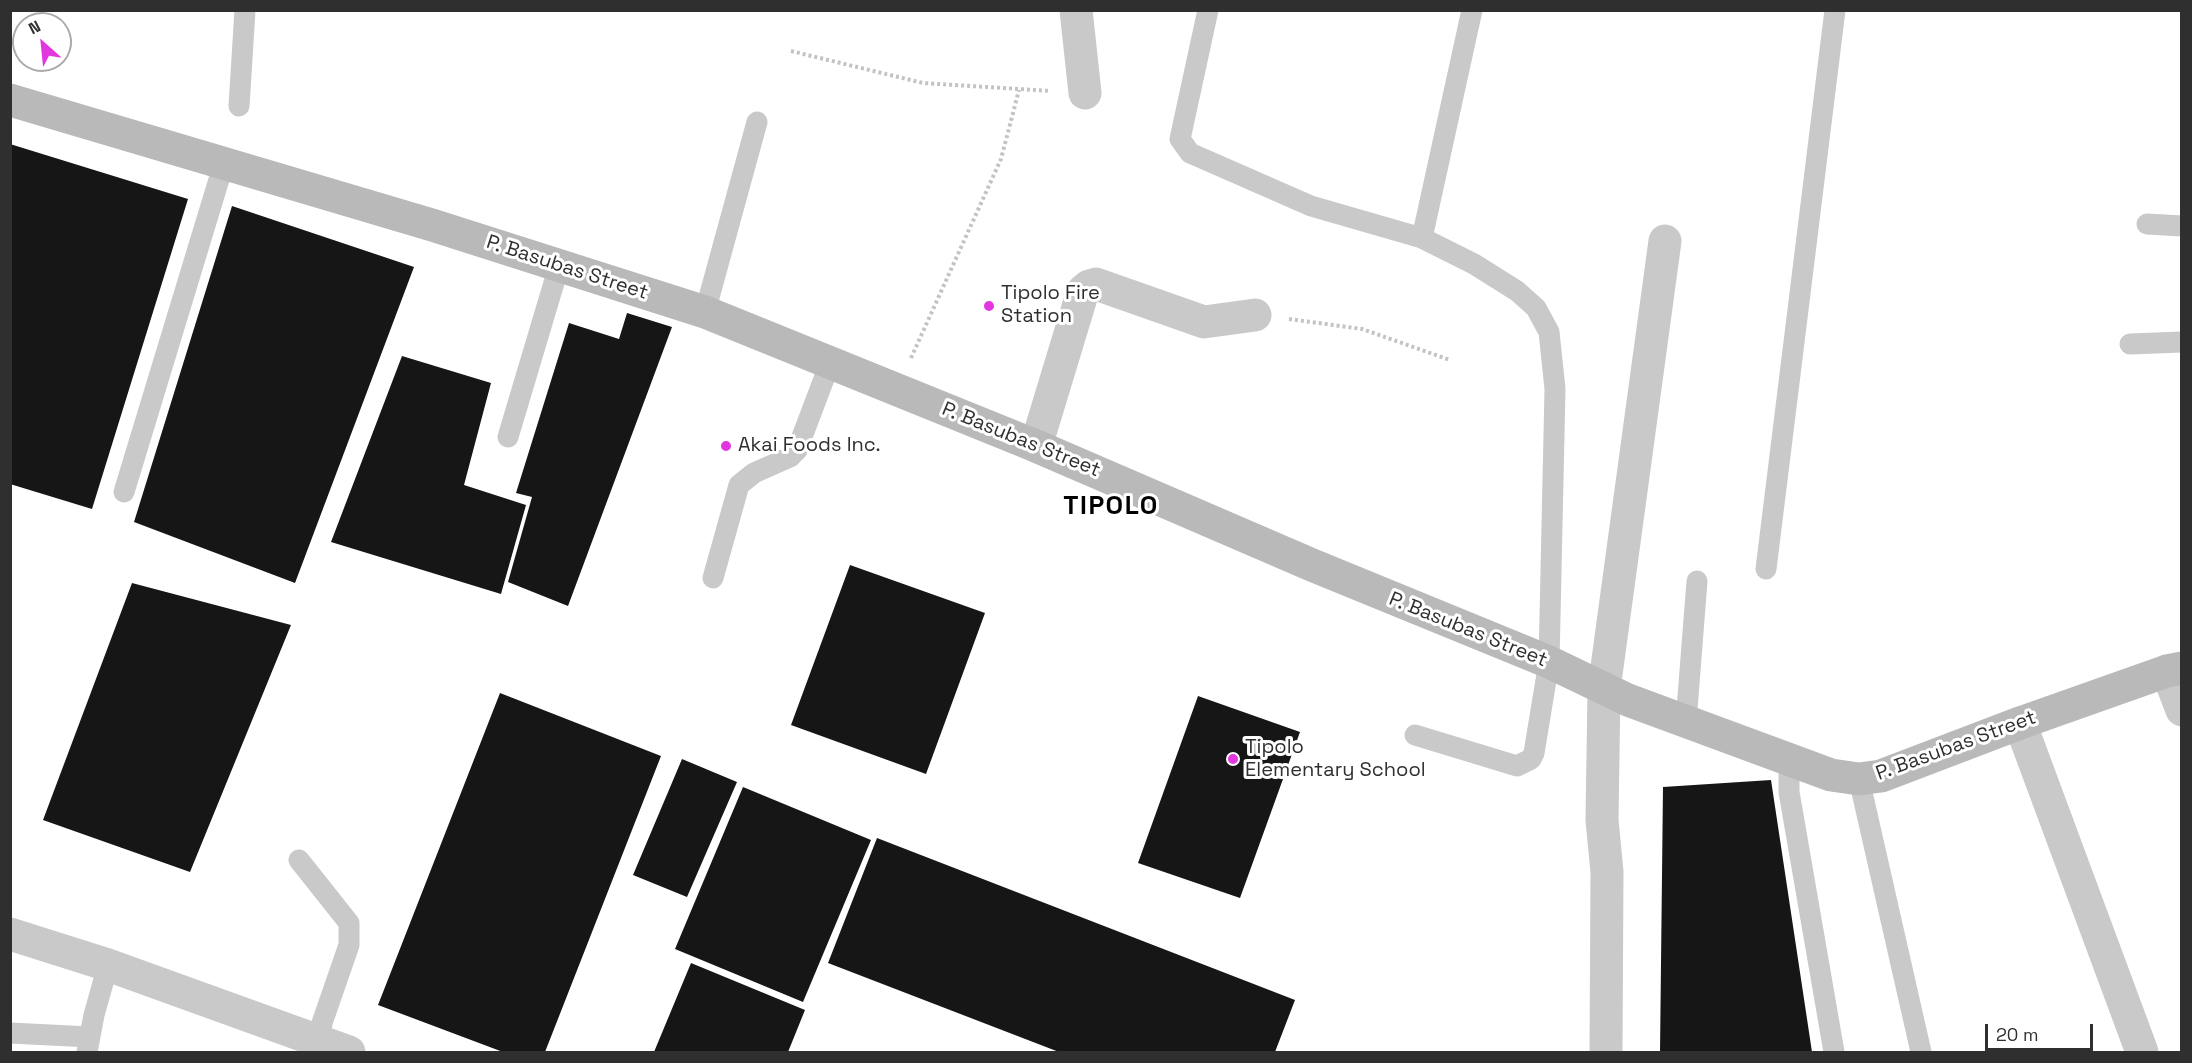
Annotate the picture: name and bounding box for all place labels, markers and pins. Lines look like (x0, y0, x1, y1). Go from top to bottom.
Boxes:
place label: Tipolo Fire Station (1001, 282, 1100, 329)
marker: Tipolo Fire Station (982, 299, 996, 313)
place label: Akai Foods Inc. (738, 434, 881, 458)
marker: Akai Foods Inc. (719, 439, 733, 453)
place label: Tipolo Elementary School (1245, 736, 1426, 783)
marker: Tipolo Elementary School (1226, 752, 1240, 766)

